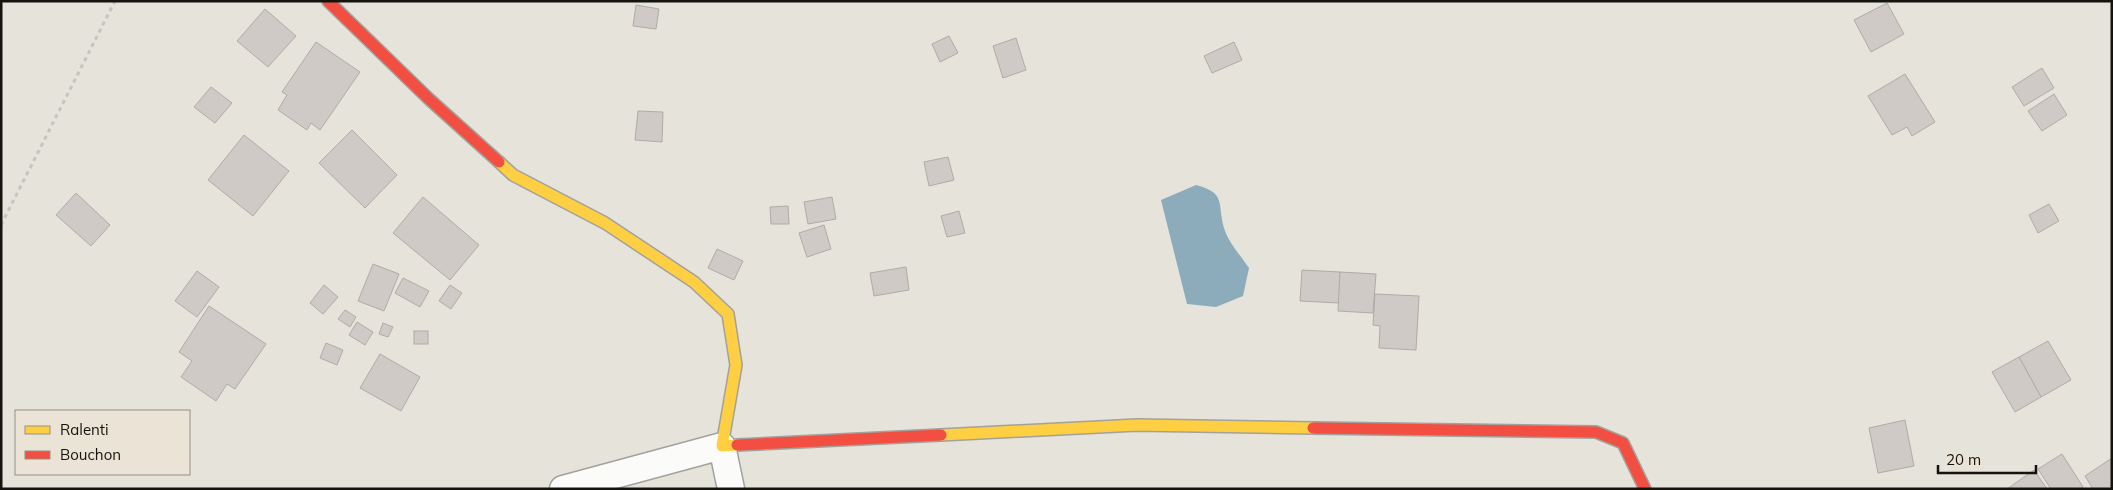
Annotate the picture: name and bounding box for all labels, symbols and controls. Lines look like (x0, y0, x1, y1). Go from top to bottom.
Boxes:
legend (15, 410, 190, 475)
text: Ralenti (60, 420, 109, 439)
scale bar (1938, 442, 2036, 474)
text: Bouchon (60, 445, 121, 464)
text: 20 m (1946, 450, 1981, 469)

